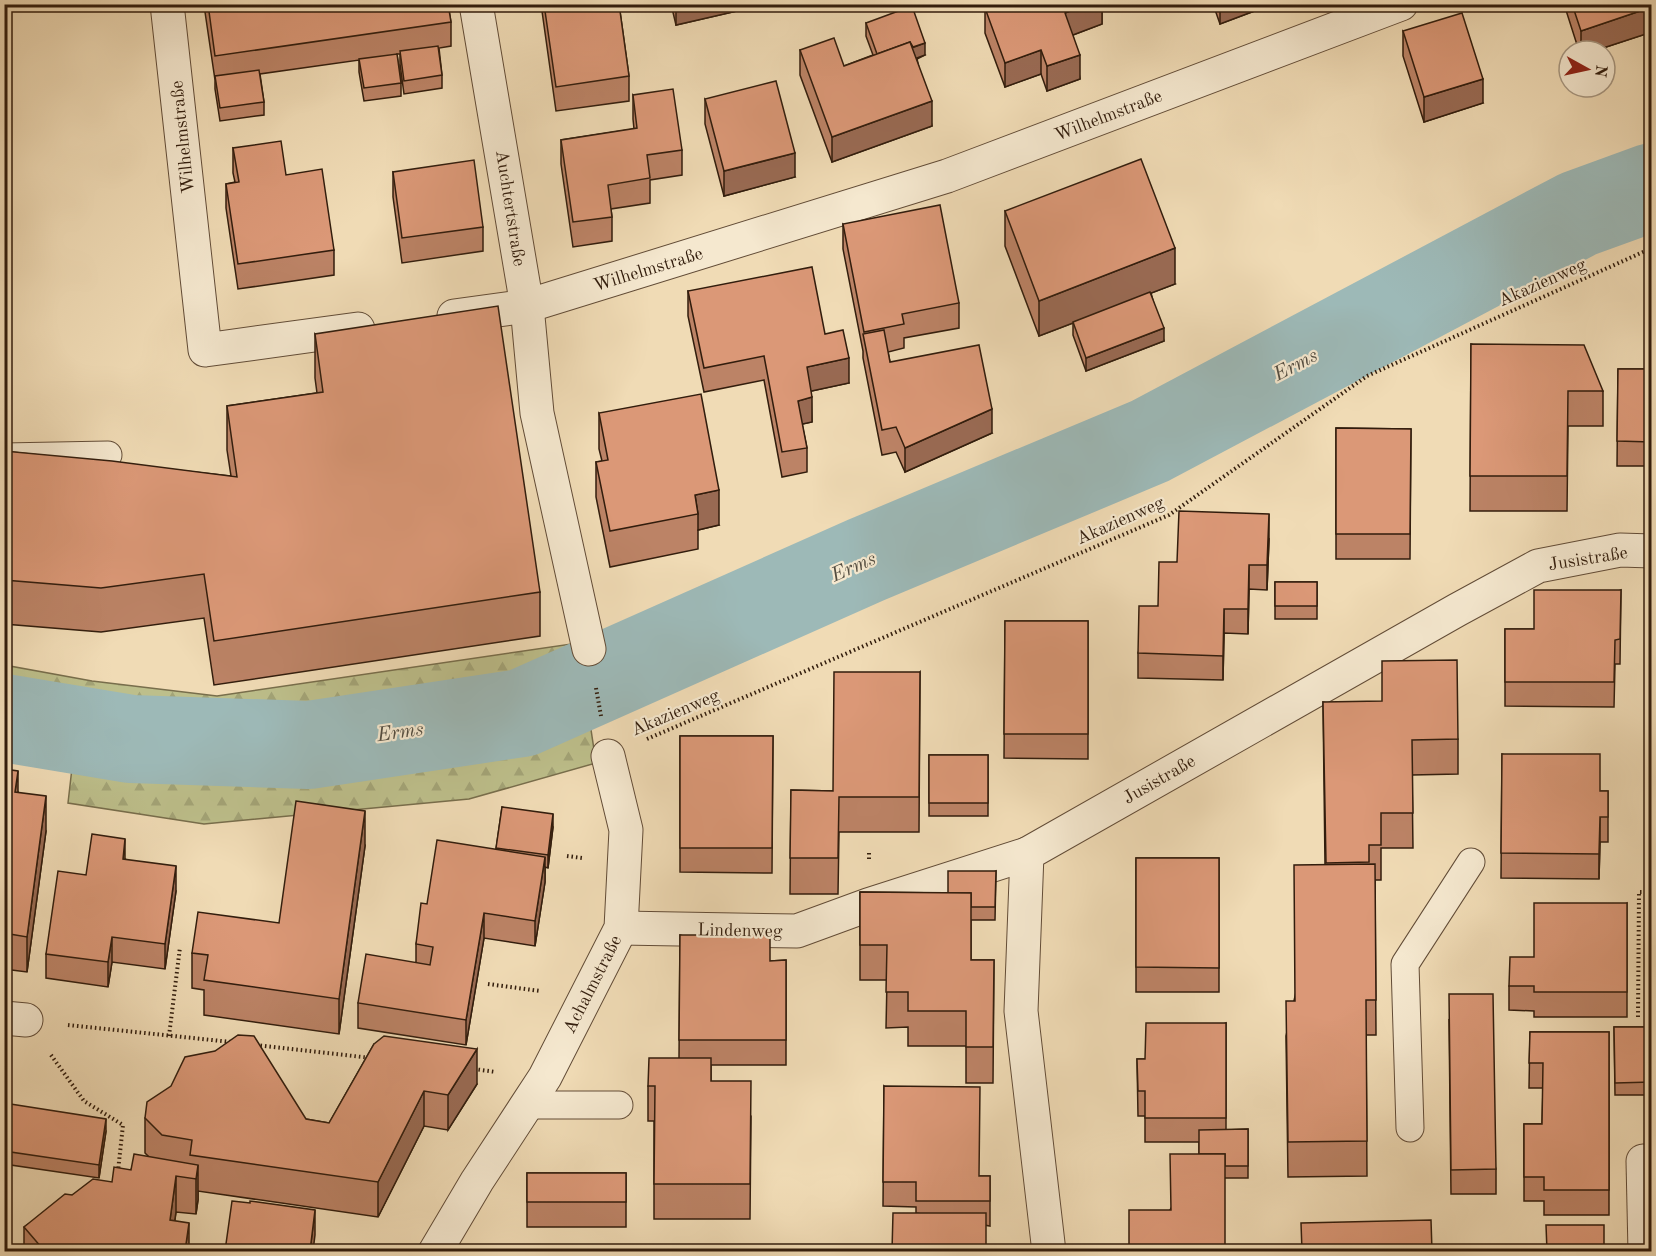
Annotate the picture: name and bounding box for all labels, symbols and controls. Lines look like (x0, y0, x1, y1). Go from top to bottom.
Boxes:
north arrow (1557, 39, 1617, 99)
text: N (1591, 64, 1609, 79)
street label: Wilhelmstraße (168, 80, 198, 194)
street label: Wilhelmstraße (1052, 87, 1165, 145)
street label: Auchtertstraße (492, 149, 528, 268)
street label: Wilhelmstraße (591, 245, 705, 295)
street label: Akazienweg (1496, 255, 1589, 310)
water label: Erms (1270, 346, 1321, 386)
street label: Akazienweg (1074, 493, 1167, 548)
street label: Jusistraße (1547, 544, 1629, 574)
water label: Erms (827, 549, 879, 587)
street label: Akazienweg (629, 686, 722, 740)
water label: Erms (375, 720, 425, 746)
street label: Jusistraße (1120, 752, 1199, 808)
street label: Lindenweg (697, 921, 783, 941)
street label: Achalmstraße (560, 932, 625, 1036)

